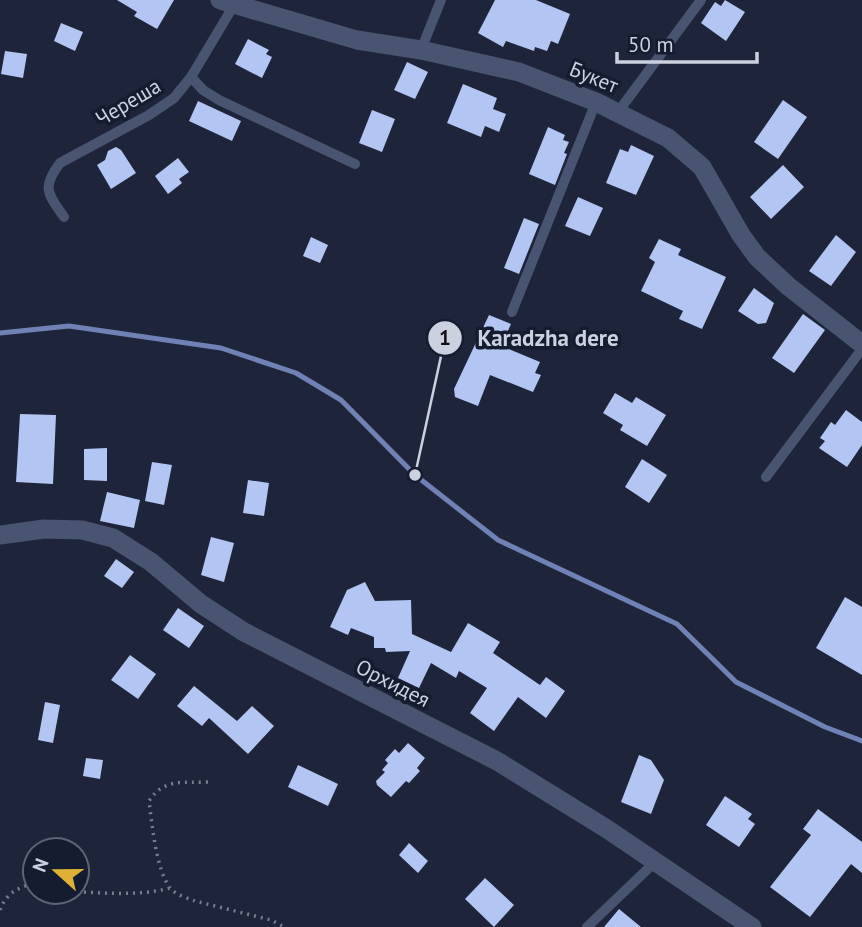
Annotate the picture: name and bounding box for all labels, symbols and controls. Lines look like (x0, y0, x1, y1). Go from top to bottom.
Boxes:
scale bar (617, 21, 757, 65)
text: 50 m (628, 31, 674, 58)
street label: Букет (566, 55, 623, 99)
street label: Череша (90, 72, 166, 132)
callout: Karadzha dere (428, 316, 632, 360)
text: Karadzha dere (477, 323, 619, 352)
text: 1 (439, 324, 451, 351)
street label: Орхидея (351, 653, 435, 713)
north arrow (21, 836, 91, 906)
text: N (27, 855, 54, 875)

